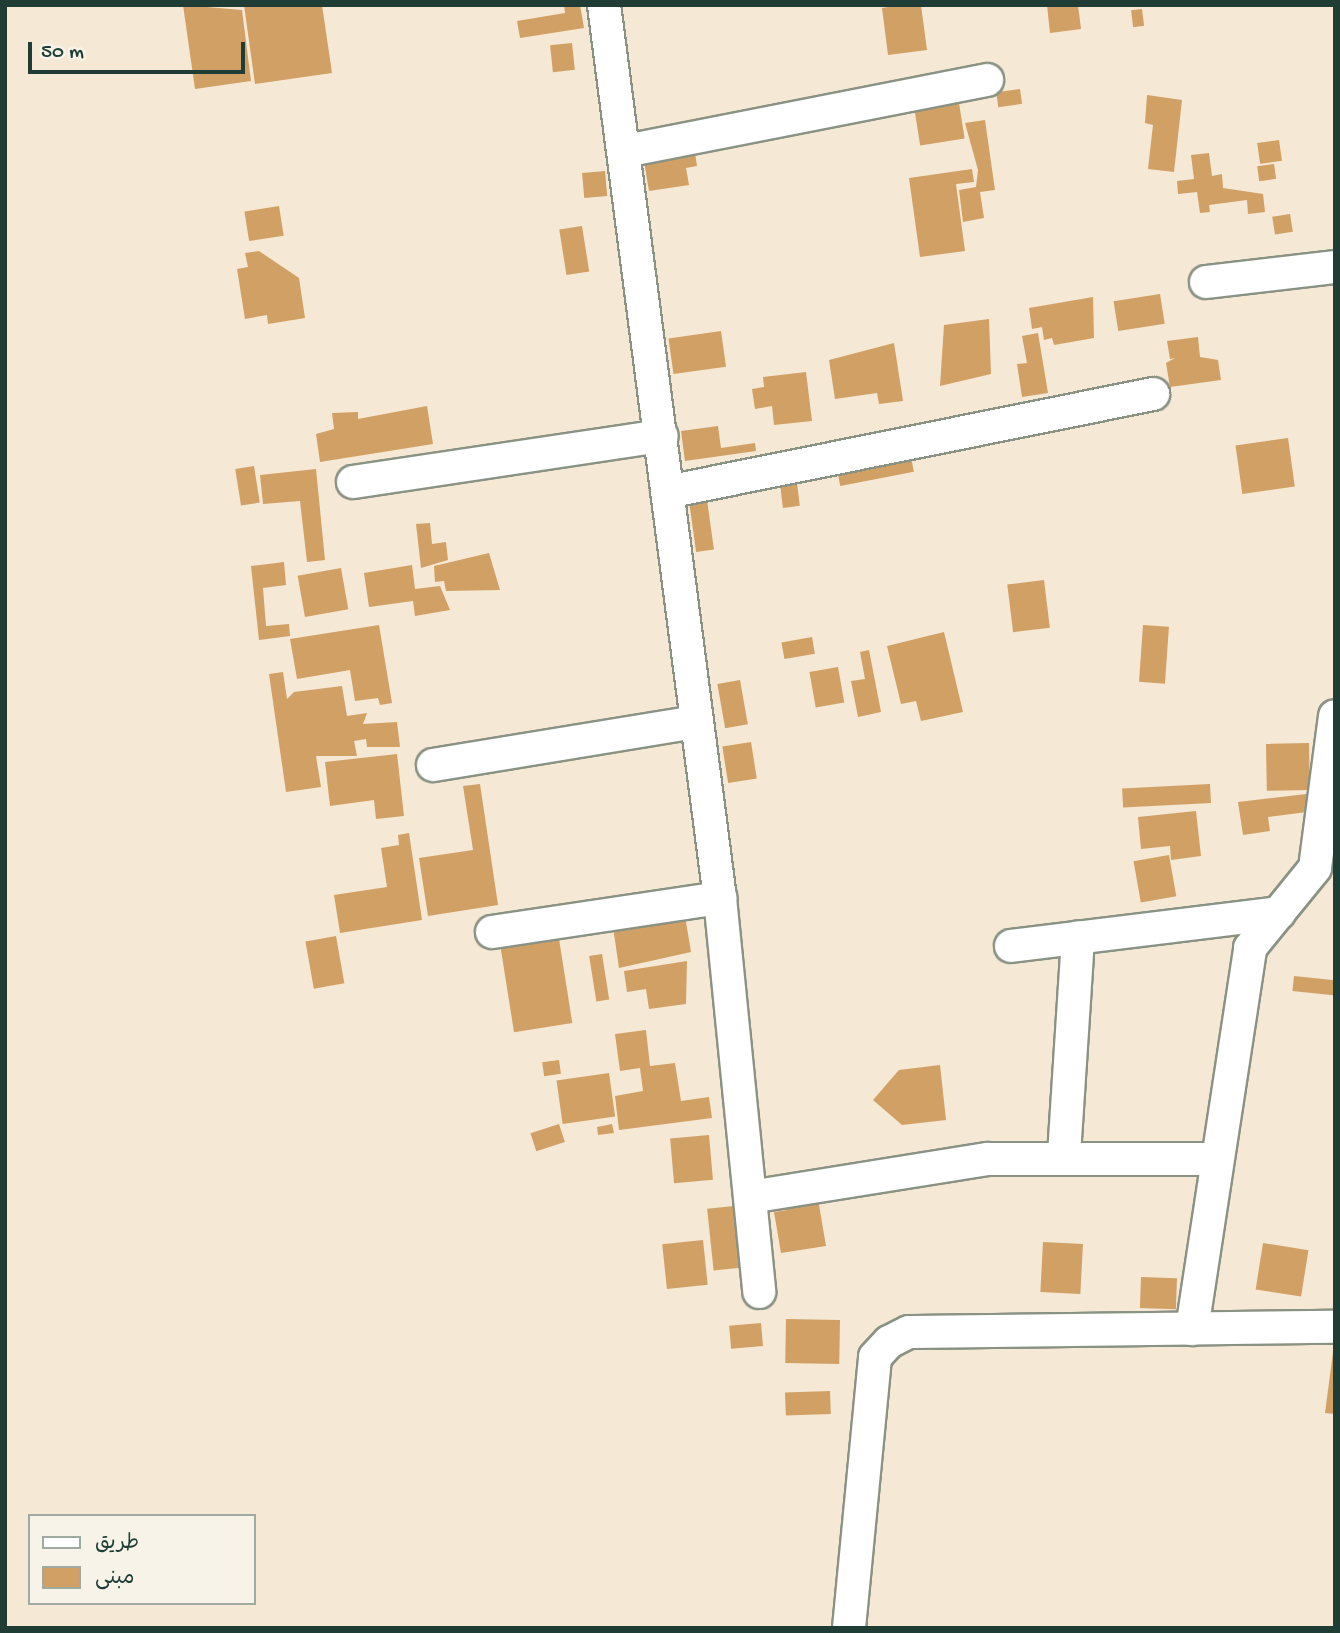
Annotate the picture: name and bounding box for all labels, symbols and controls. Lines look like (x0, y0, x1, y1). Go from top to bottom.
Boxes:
scale bar (32, 28, 248, 72)
text: 50 m (41, 41, 84, 66)
legend (28, 1514, 256, 1605)
text: طريق (95, 1532, 139, 1557)
text: مبنى (95, 1567, 134, 1592)

